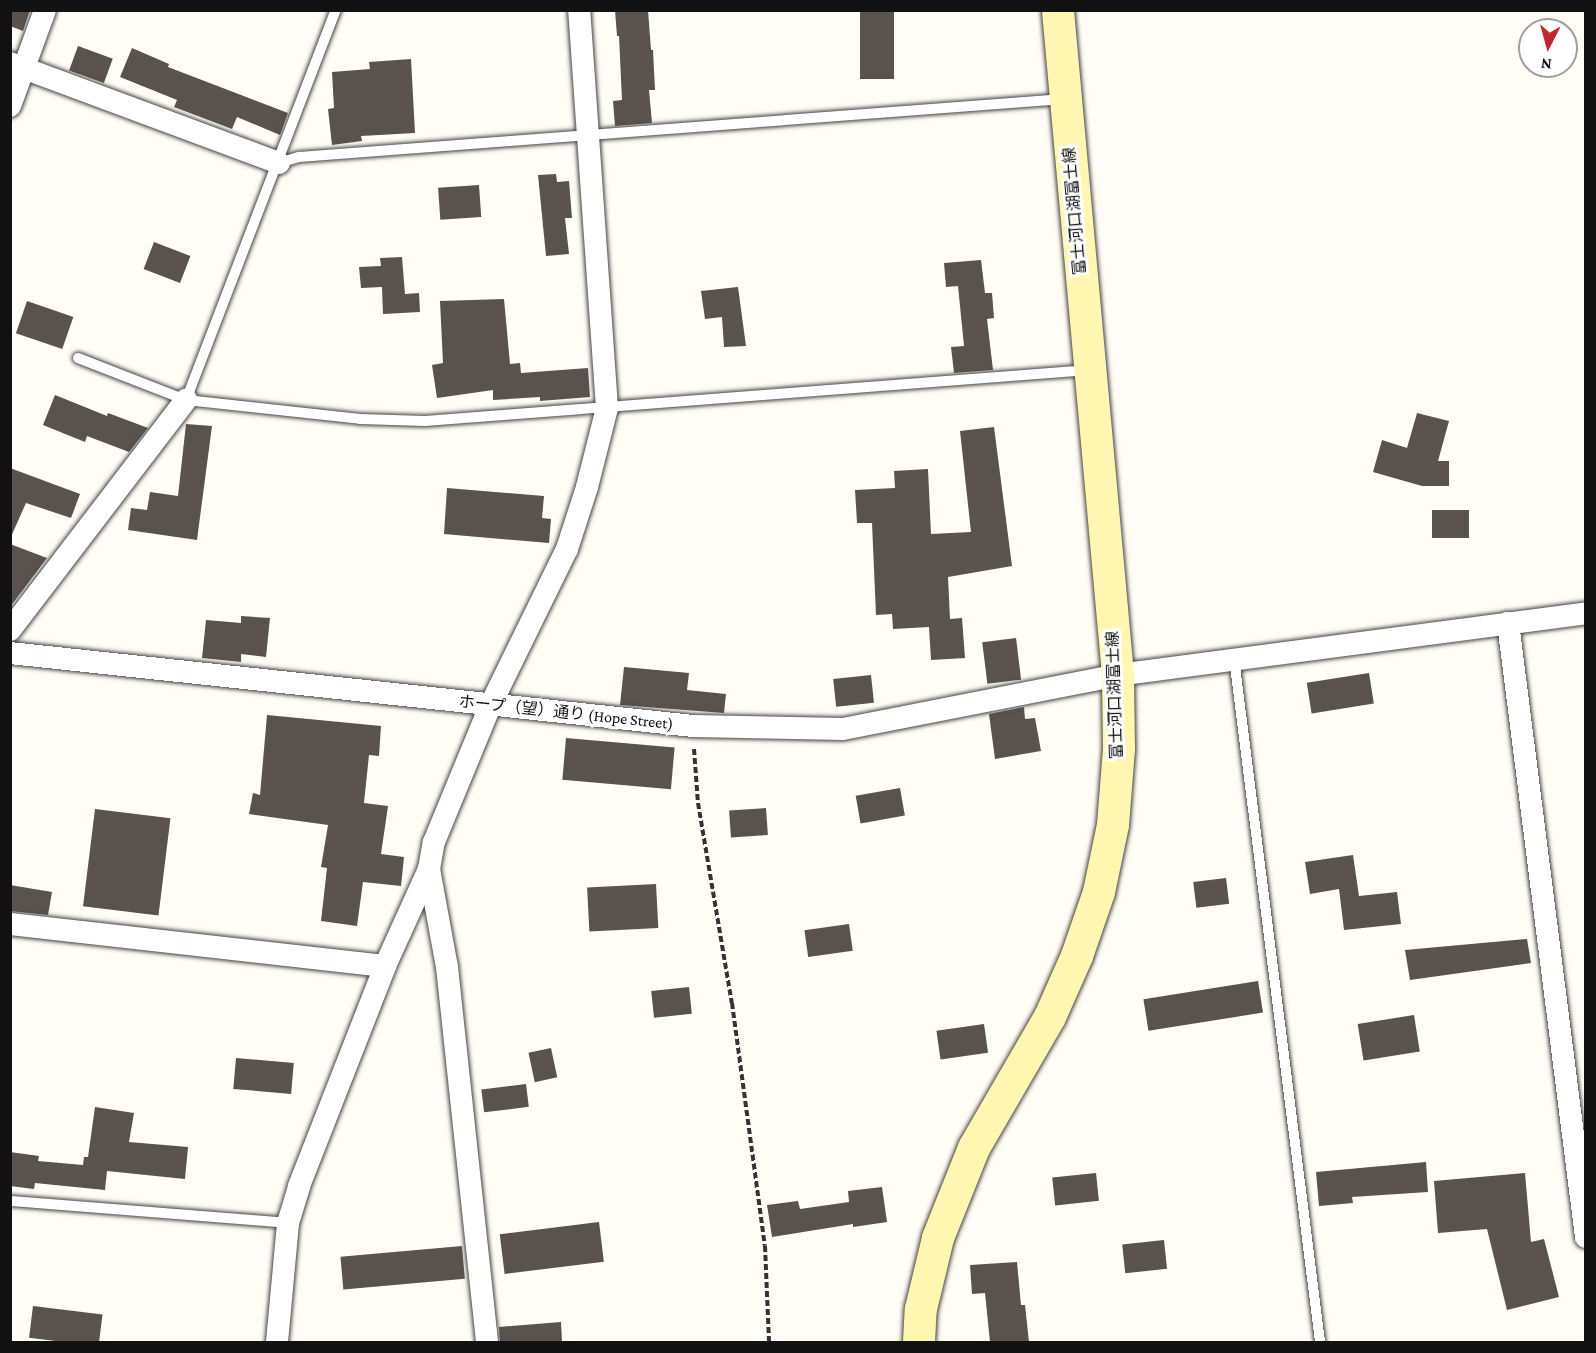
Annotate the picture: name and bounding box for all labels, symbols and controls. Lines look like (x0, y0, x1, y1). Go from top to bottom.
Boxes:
north arrow (1518, 18, 1578, 78)
text: N (1540, 55, 1553, 73)
street label: 富士河口湖富士線 (1060, 146, 1090, 276)
street label: 富士河口湖富士線 (1103, 631, 1127, 759)
street label: ホープ（望）通り (Hope Street) (457, 692, 675, 734)

